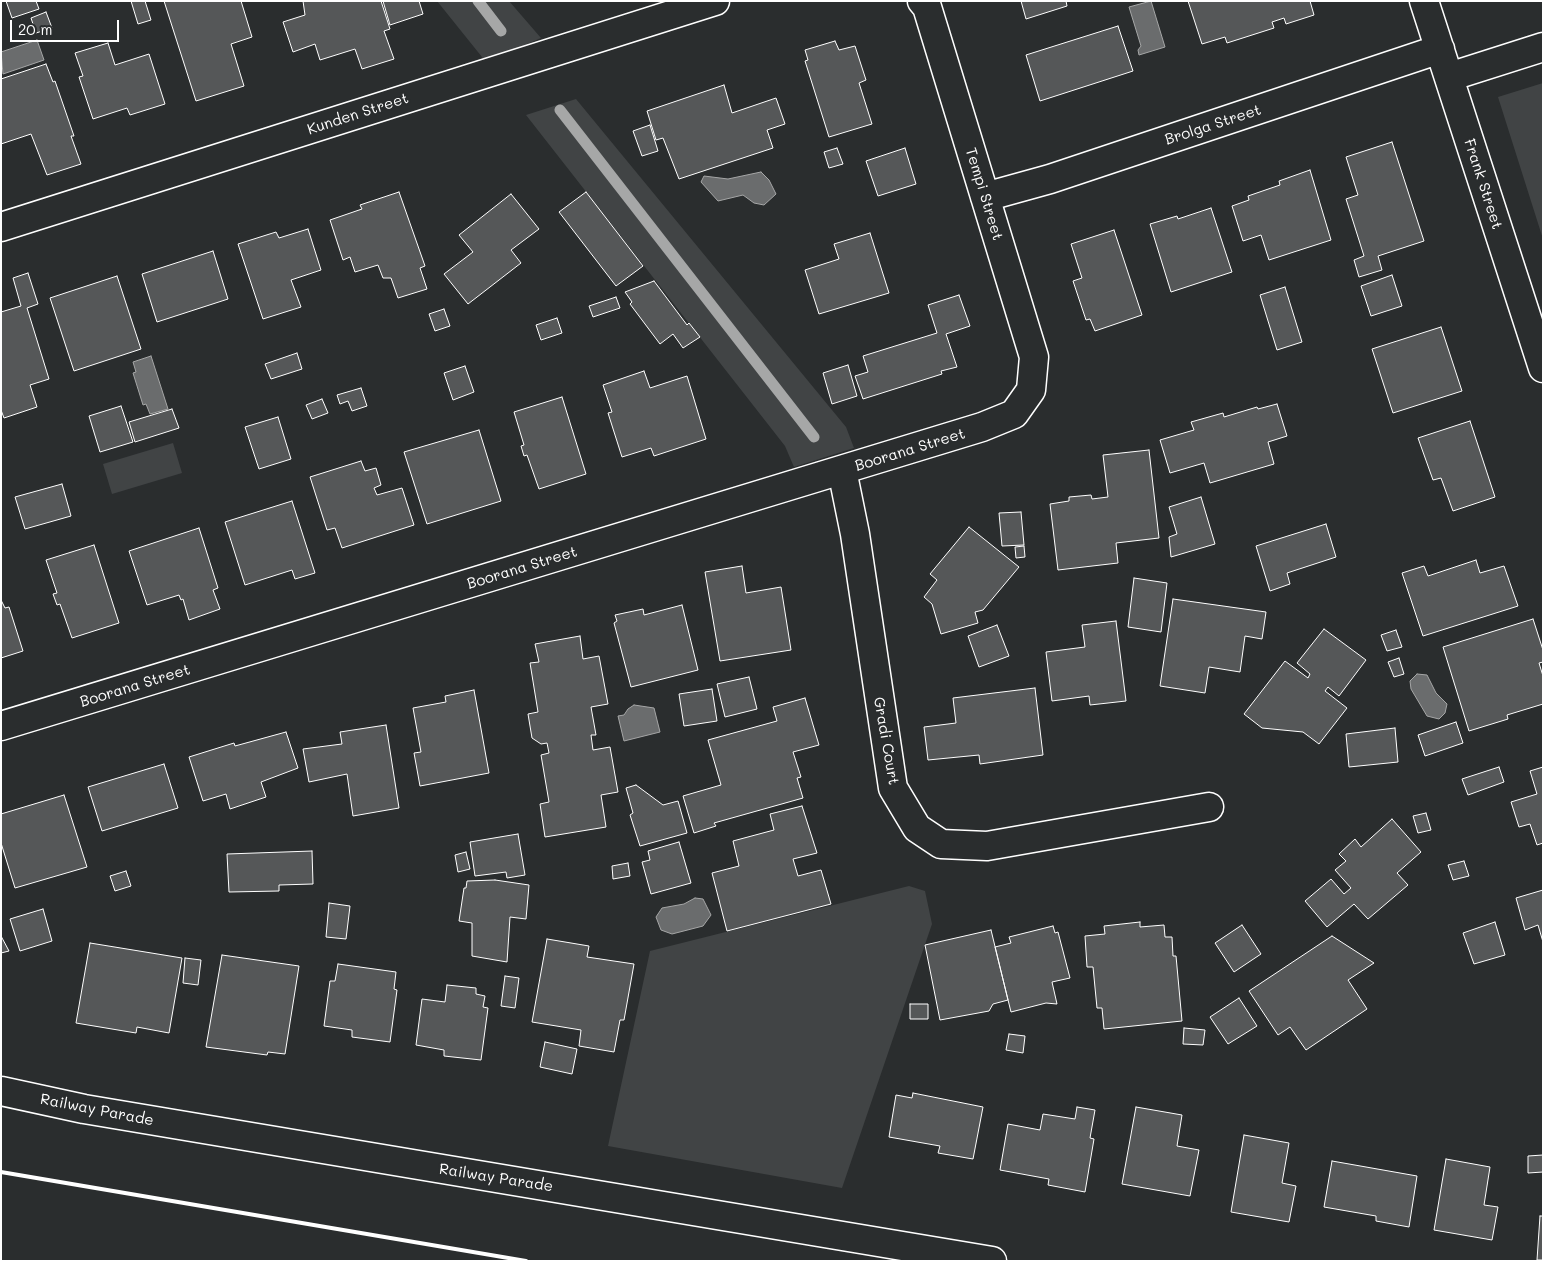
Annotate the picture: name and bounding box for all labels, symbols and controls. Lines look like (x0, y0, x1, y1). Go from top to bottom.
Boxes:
scale bar (12, 10, 121, 42)
text: 20 m (18, 19, 52, 39)
street label: Kunden Street (305, 89, 411, 139)
street label: Brolga Street (1163, 101, 1263, 149)
street label: Frank Street (1460, 136, 1506, 232)
street label: Tempi Street (961, 145, 1007, 243)
street label: Boorana Street (853, 425, 967, 475)
street label: Boorana Street (465, 543, 579, 593)
street label: Boorana Street (78, 661, 192, 711)
street label: Gradi Court (869, 696, 903, 786)
street label: Railway Parade (39, 1090, 155, 1130)
street label: Railway Parade (438, 1160, 554, 1196)

